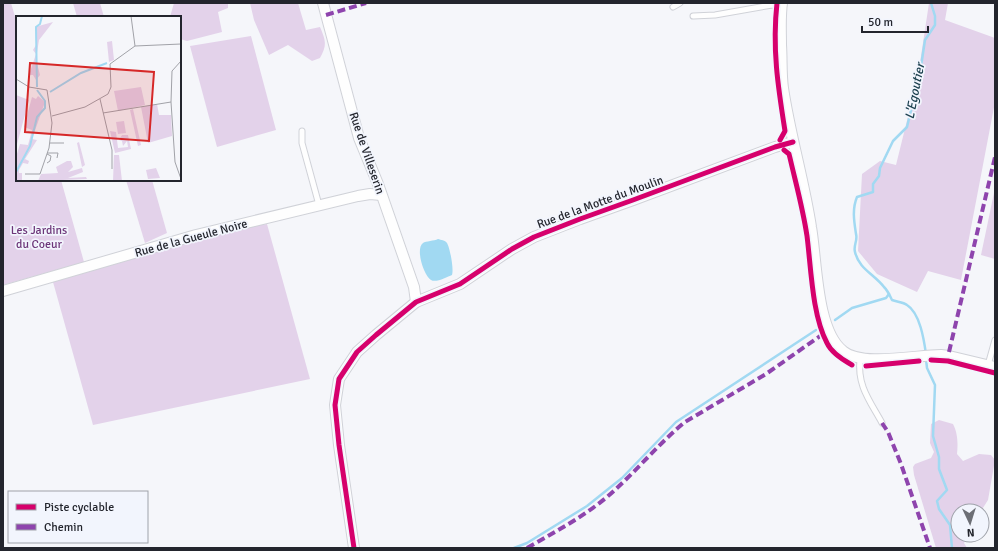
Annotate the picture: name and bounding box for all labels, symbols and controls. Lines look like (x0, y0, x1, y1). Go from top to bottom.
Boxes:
scale bar (862, 8, 928, 34)
text: 50 m (868, 15, 893, 30)
inset map (16, 16, 181, 181)
water label: L'Egoutier (902, 60, 929, 121)
street label: Rue de Villeserin (345, 110, 388, 196)
street label: Rue de la Motte du Moulin (535, 173, 665, 232)
street label: Rue de la Gueule Noire (133, 216, 249, 261)
park label: Les Jardins du Coeur (11, 223, 67, 252)
legend (8, 491, 148, 543)
text: Piste cyclable (44, 500, 114, 515)
north arrow (950, 503, 990, 543)
text: Chemin (44, 520, 83, 535)
text: N (966, 526, 975, 539)

